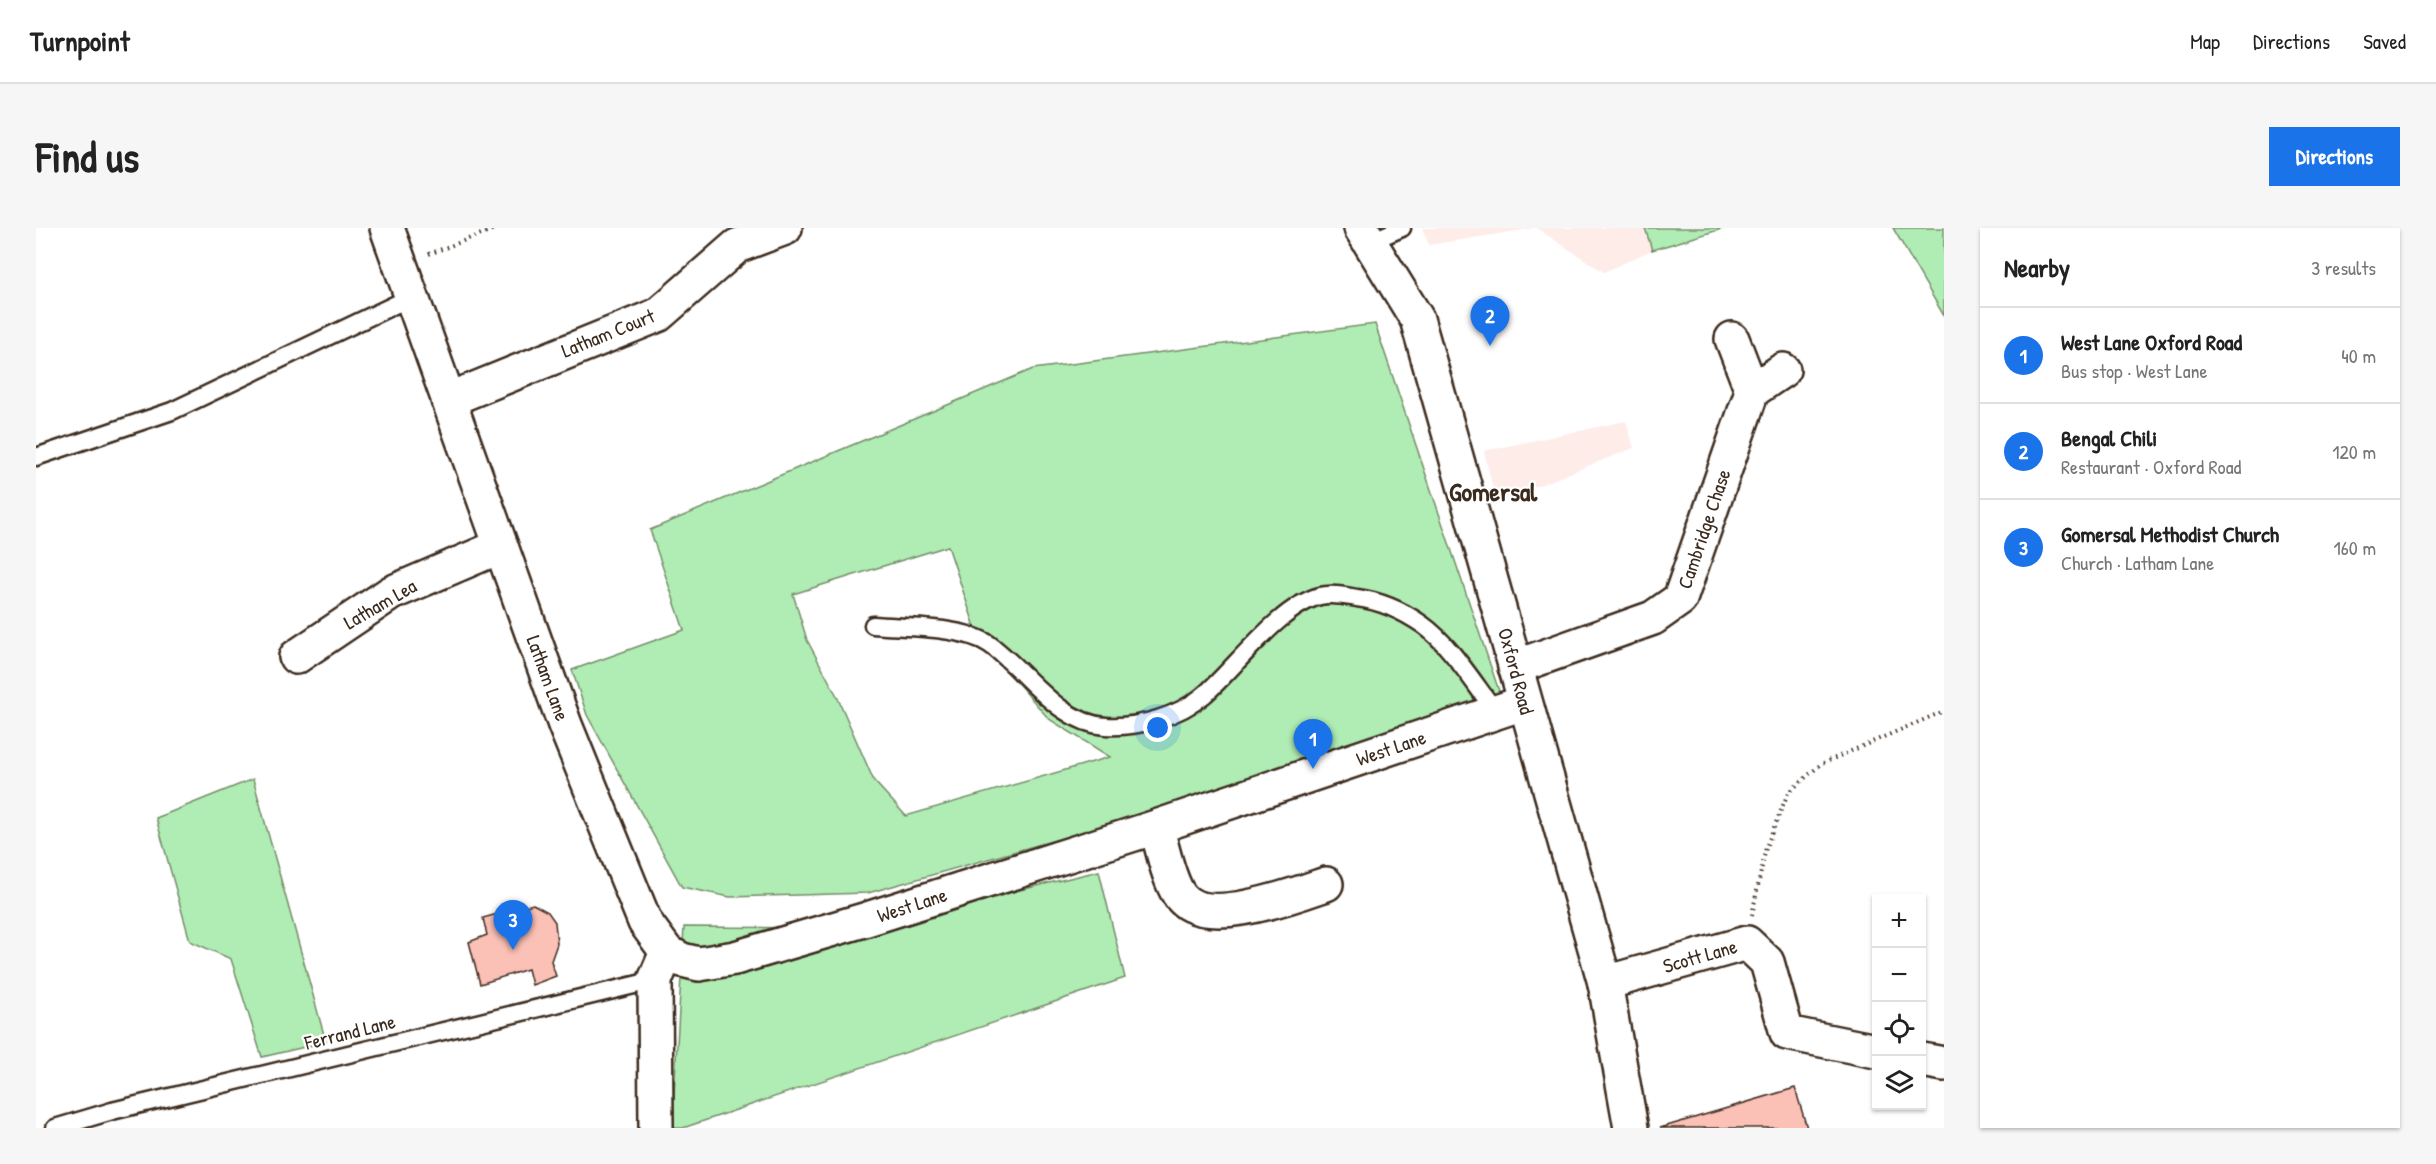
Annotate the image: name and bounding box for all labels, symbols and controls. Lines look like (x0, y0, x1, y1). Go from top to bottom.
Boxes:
text: Turnpoint (30, 22, 130, 60)
text: Map (2190, 27, 2220, 56)
text: Directions (2253, 27, 2330, 56)
text: Saved (2363, 27, 2406, 56)
button: Directions (2269, 127, 2400, 186)
text: Find us (36, 128, 139, 185)
text: Nearby (2004, 250, 2070, 285)
text: 3 results (2311, 254, 2376, 281)
pin: 2 (1470, 296, 1510, 346)
street label: Latham Court (557, 301, 659, 363)
text: West Lane Oxford Road (2061, 327, 2242, 357)
text: 1 (2020, 342, 2027, 369)
text: 40 m (2341, 342, 2376, 369)
text: Bus stop · West Lane (2061, 357, 2208, 384)
text: Bengal Chili (2061, 423, 2157, 453)
text: 2 (2019, 438, 2028, 465)
text: 120 m (2332, 438, 2376, 465)
text: Restaurant · Oxford Road (2061, 453, 2241, 480)
street label: Cambridge Chase (1670, 465, 1737, 592)
district label: Gomersal (1449, 474, 1538, 509)
text: Gomersal Methodist Church (2061, 519, 2279, 549)
text: 3 (2019, 534, 2028, 561)
text: 160 m (2334, 534, 2376, 561)
text: Church · Latham Lane (2061, 549, 2214, 576)
street label: Latham Lea (338, 572, 421, 635)
street label: Oxford Road (1492, 625, 1541, 717)
street label: Latham Lane (521, 631, 576, 724)
your location (1143, 713, 1172, 742)
pin: 1 (1294, 720, 1332, 769)
street label: West Lane (1353, 723, 1429, 772)
street label: West Lane (874, 881, 950, 928)
map controls (1872, 894, 1926, 1110)
button: + (1872, 894, 1926, 948)
pin: 3 (494, 900, 532, 950)
street label: Scott Lane (1660, 932, 1740, 979)
button: − (1872, 948, 1926, 1002)
button: locate (1872, 1002, 1926, 1056)
street label: Ferrand Lane (301, 1007, 398, 1056)
button: layers (1872, 1056, 1926, 1110)

